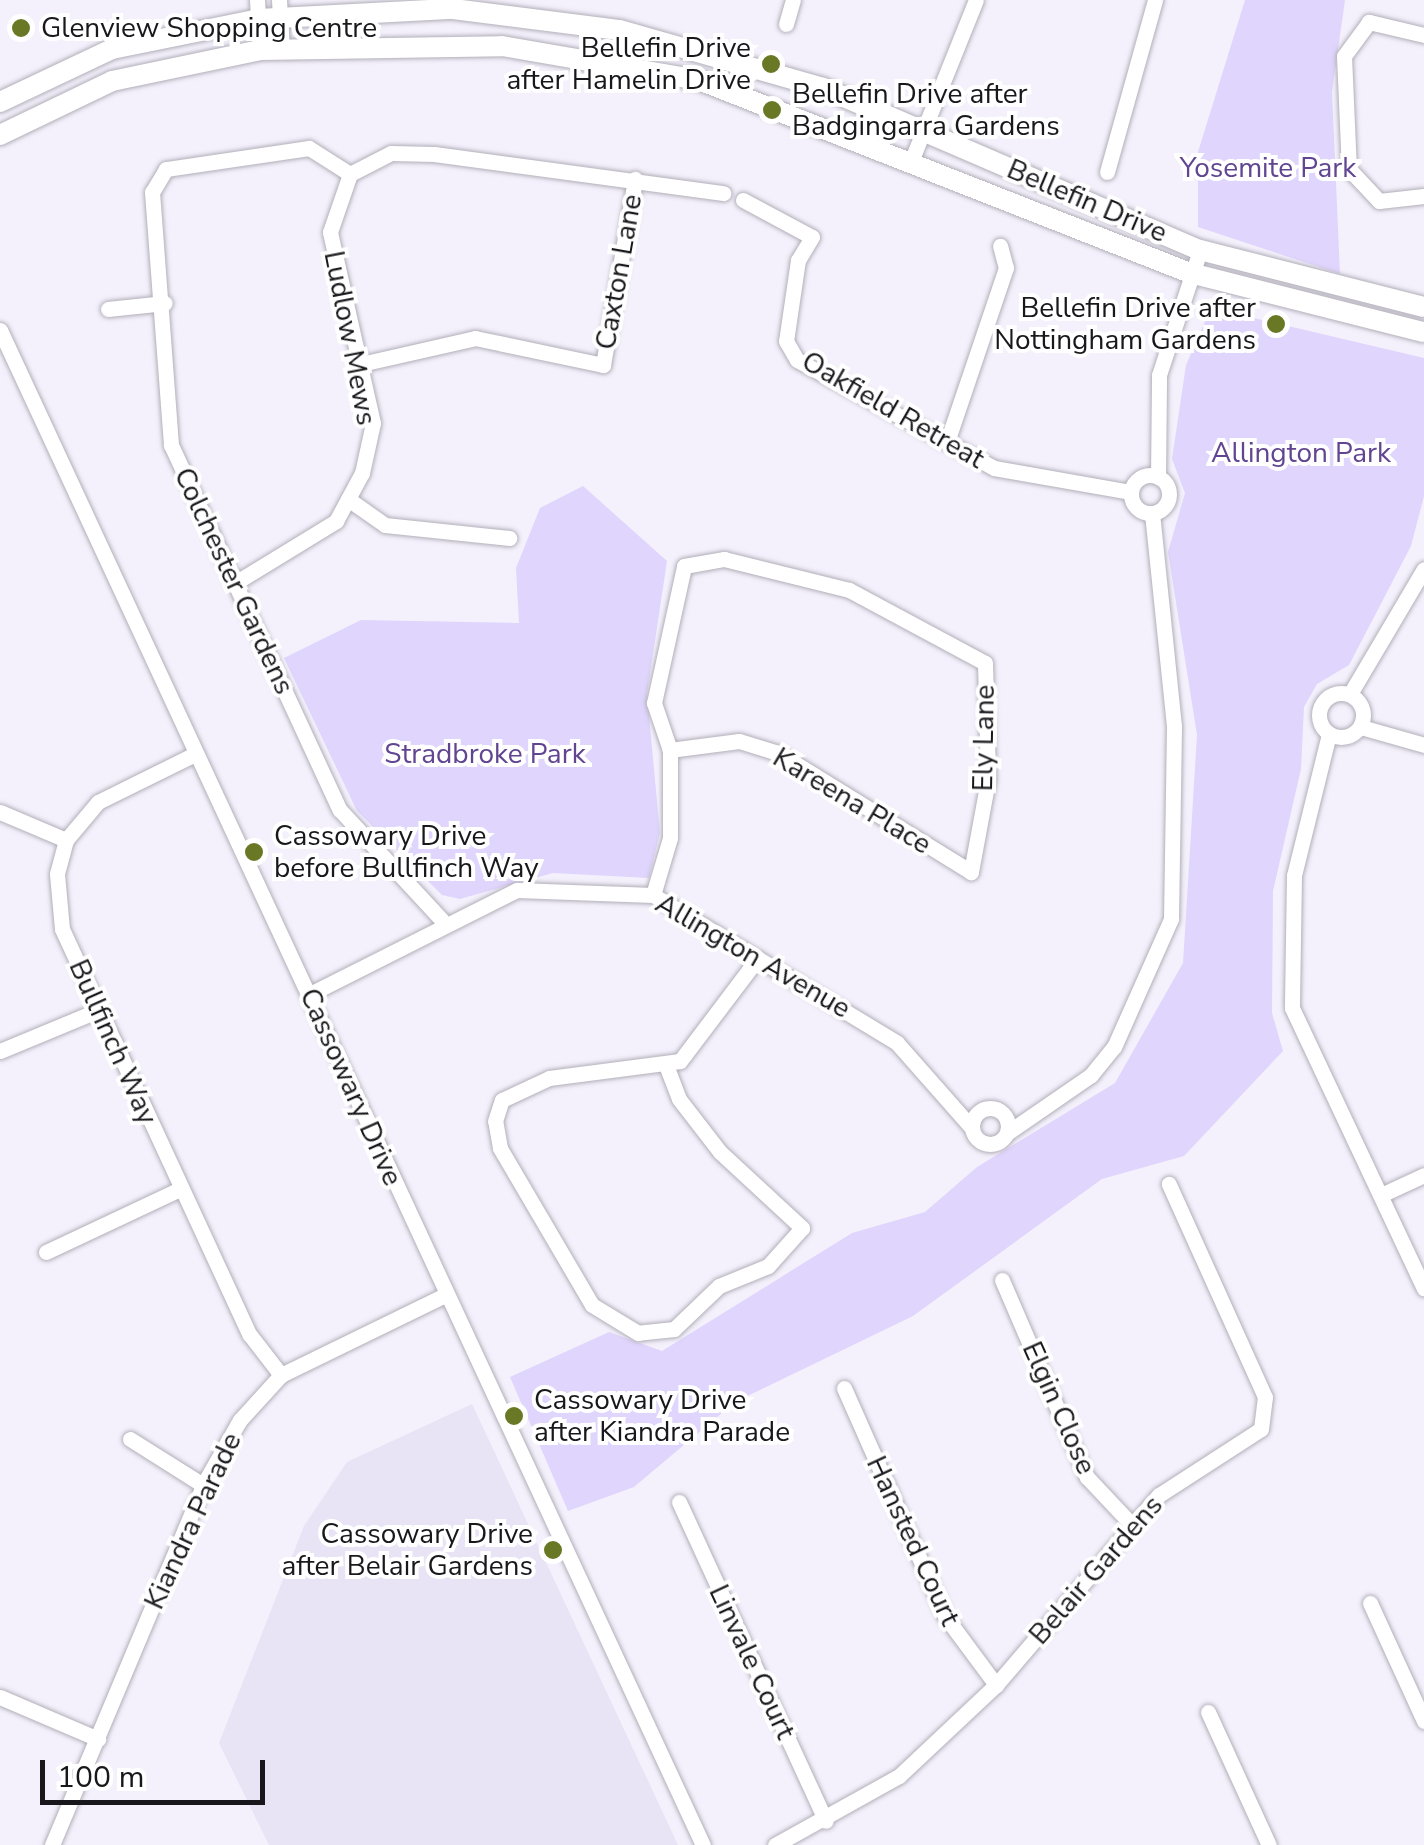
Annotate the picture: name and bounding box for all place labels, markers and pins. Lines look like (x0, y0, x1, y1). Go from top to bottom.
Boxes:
place label: Glenview Shopping Centre (41, 11, 377, 45)
marker: Glenview Shopping Centre (10, 17, 32, 39)
place label: Bellefin Drive after Hamelin Drive (506, 31, 751, 97)
marker: Bellefin Drive after Hamelin Drive (760, 53, 782, 75)
place label: Bellefin Drive after Badgingarra Gardens (792, 77, 1060, 143)
marker: Bellefin Drive after Badgingarra Gardens (761, 99, 783, 121)
place label: Bellefin Drive after Nottingham Gardens (994, 291, 1256, 357)
marker: Bellefin Drive after Nottingham Gardens (1265, 313, 1287, 335)
place label: Cassowary Drive before Bullfinch Way (274, 819, 539, 885)
marker: Cassowary Drive before Bullfinch Way (243, 841, 265, 863)
place label: Cassowary Drive after Kiandra Parade (534, 1383, 790, 1449)
marker: Cassowary Drive after Kiandra Parade (503, 1405, 525, 1427)
place label: Cassowary Drive after Belair Gardens (281, 1517, 533, 1583)
marker: Cassowary Drive after Belair Gardens (542, 1539, 564, 1561)

